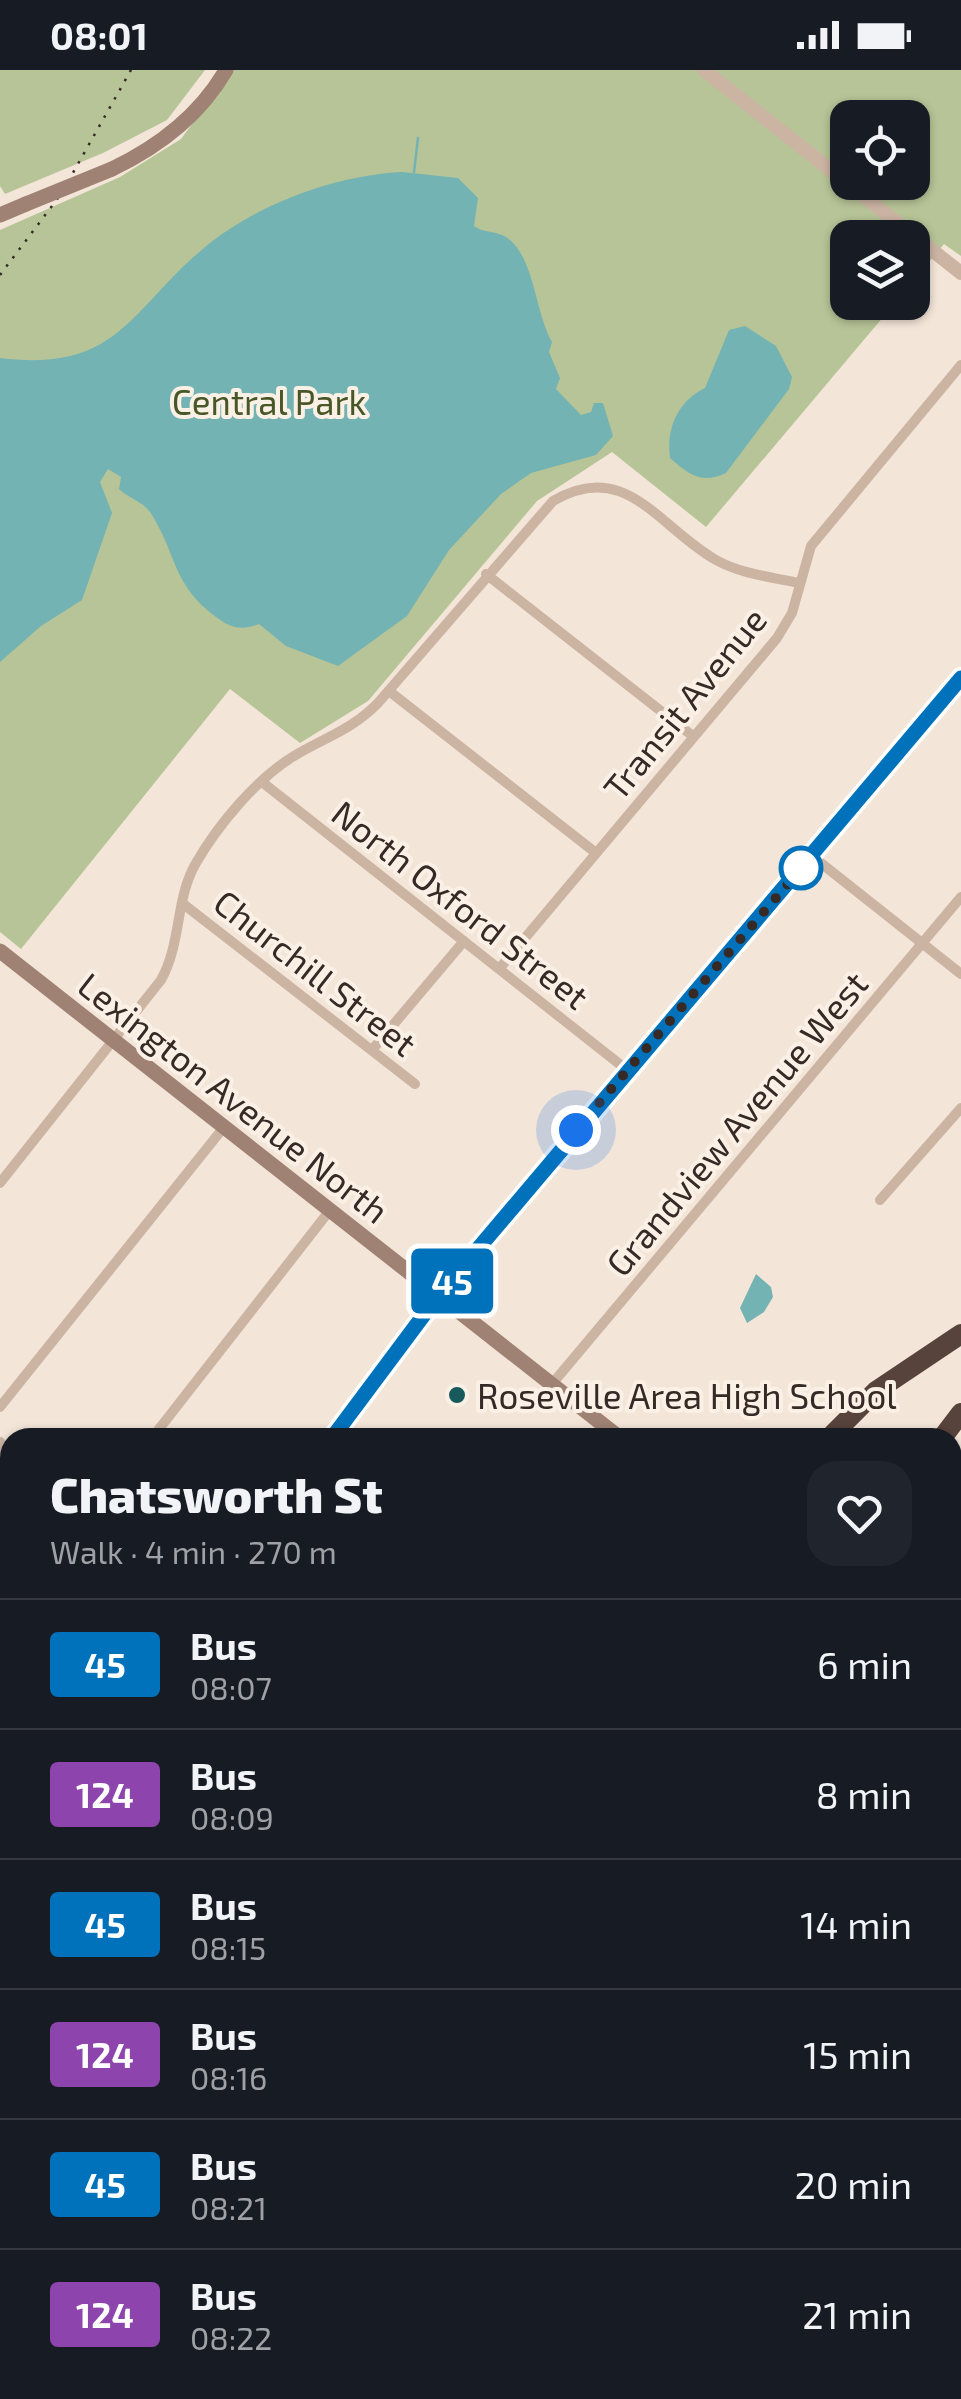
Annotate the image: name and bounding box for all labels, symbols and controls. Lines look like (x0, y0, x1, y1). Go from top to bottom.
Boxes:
text: 08:01 (50, 12, 148, 58)
map controls (830, 100, 930, 320)
button: locate (830, 100, 930, 200)
button: layers (830, 220, 930, 320)
park label: Central Park (172, 380, 366, 422)
street label: Transit Avenue (594, 599, 774, 807)
street label: North Oxford Street (324, 791, 598, 1017)
unlabelled marker (780, 847, 822, 889)
street label: Churchill Street (207, 880, 425, 1064)
street label: Grandview Avenue West (597, 962, 875, 1284)
street label: Lexington Avenue North (71, 963, 397, 1231)
your location (551, 1105, 601, 1155)
line badge: 45 (407, 1248, 497, 1314)
text: 45 (431, 1260, 473, 1302)
place label: Roseville Area High School (477, 1374, 897, 1416)
marker: Roseville Area High School (446, 1384, 468, 1406)
button: heart (807, 1461, 912, 1566)
text: Chatsworth St (50, 1465, 383, 1523)
text: Walk · 4 min · 270 m (50, 1532, 337, 1570)
text: Bus (190, 1622, 257, 1668)
text: 6 min (817, 1641, 912, 1687)
text: 45 (84, 1643, 126, 1685)
text: 08:07 (190, 1668, 272, 1706)
text: Bus (190, 1752, 257, 1798)
text: 8 min (816, 1771, 912, 1817)
text: 124 (76, 1773, 134, 1815)
text: 08:09 (190, 1798, 274, 1836)
text: Bus (190, 1882, 257, 1928)
text: 14 min (800, 1901, 912, 1947)
text: 45 (84, 1903, 126, 1945)
text: 08:15 (190, 1928, 266, 1966)
text: Bus (190, 2012, 257, 2058)
text: 15 min (803, 2031, 912, 2077)
text: 124 (76, 2033, 134, 2075)
text: 08:16 (190, 2058, 267, 2096)
text: Bus (190, 2142, 257, 2188)
text: 20 min (794, 2161, 912, 2207)
text: 45 (84, 2163, 126, 2205)
text: 08:21 (190, 2188, 267, 2226)
text: Bus (190, 2272, 257, 2318)
text: 21 min (802, 2291, 912, 2337)
text: 124 (76, 2293, 134, 2335)
text: 08:22 (190, 2318, 272, 2356)

